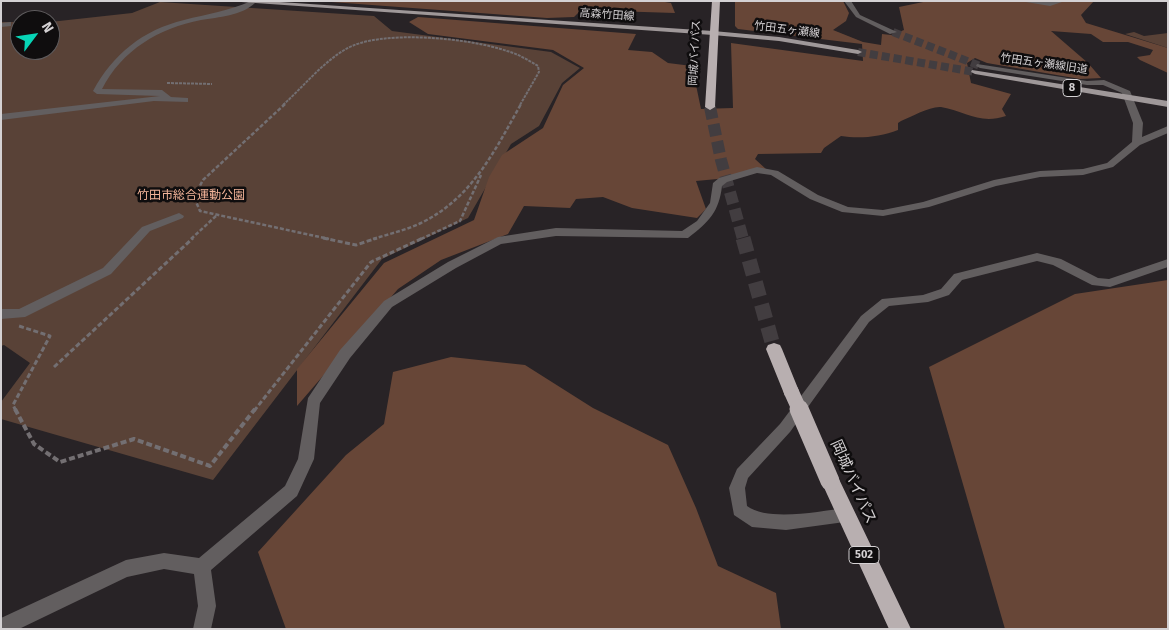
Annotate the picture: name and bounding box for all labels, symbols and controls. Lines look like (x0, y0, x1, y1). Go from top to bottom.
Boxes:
street label: 高森竹田線 (579, 6, 635, 24)
north arrow (10, 10, 60, 60)
text: N (38, 19, 57, 36)
street label: 竹田五ヶ瀬線 (753, 19, 821, 41)
street label: 岡城バイパス (687, 20, 703, 86)
street label: 竹田五ヶ瀬線旧道 (1000, 51, 1088, 77)
road number: 8 (1063, 80, 1081, 96)
park label: 竹田市総合運動公園 (137, 189, 245, 203)
street label: 岡城バイパス (826, 437, 880, 527)
road number: 502 (849, 546, 879, 564)

